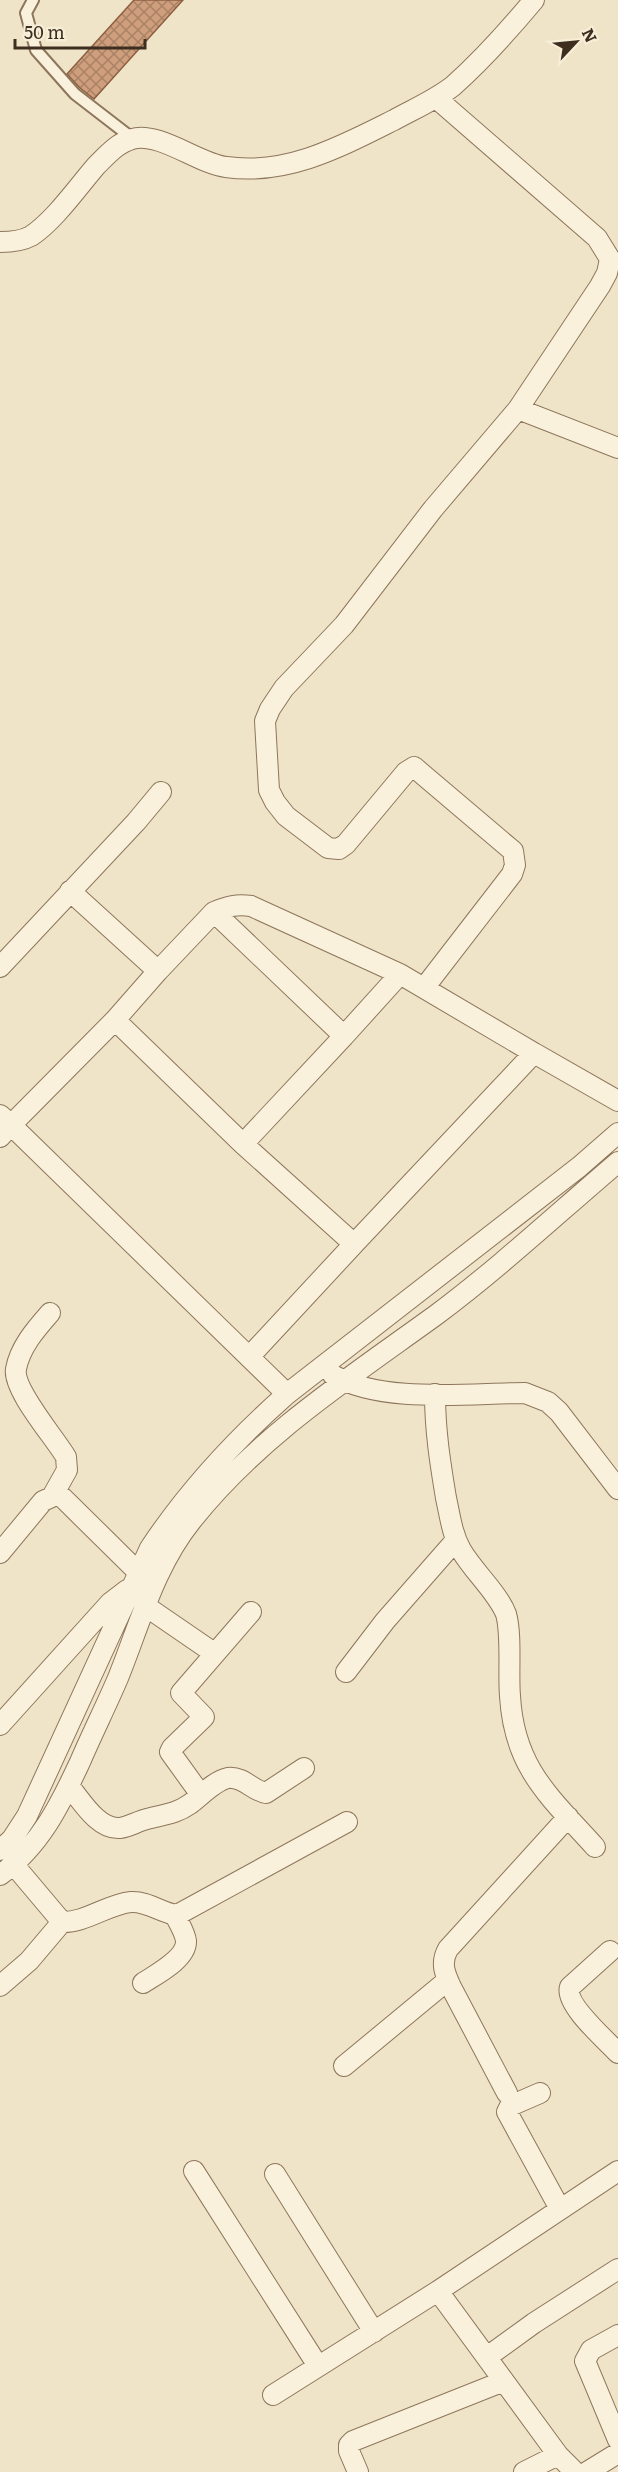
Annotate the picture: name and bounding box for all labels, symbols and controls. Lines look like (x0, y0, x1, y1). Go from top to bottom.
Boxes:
scale bar (15, 12, 146, 50)
north arrow (546, 12, 606, 72)
text: 50 m (24, 18, 65, 45)
text: N (577, 24, 604, 46)

